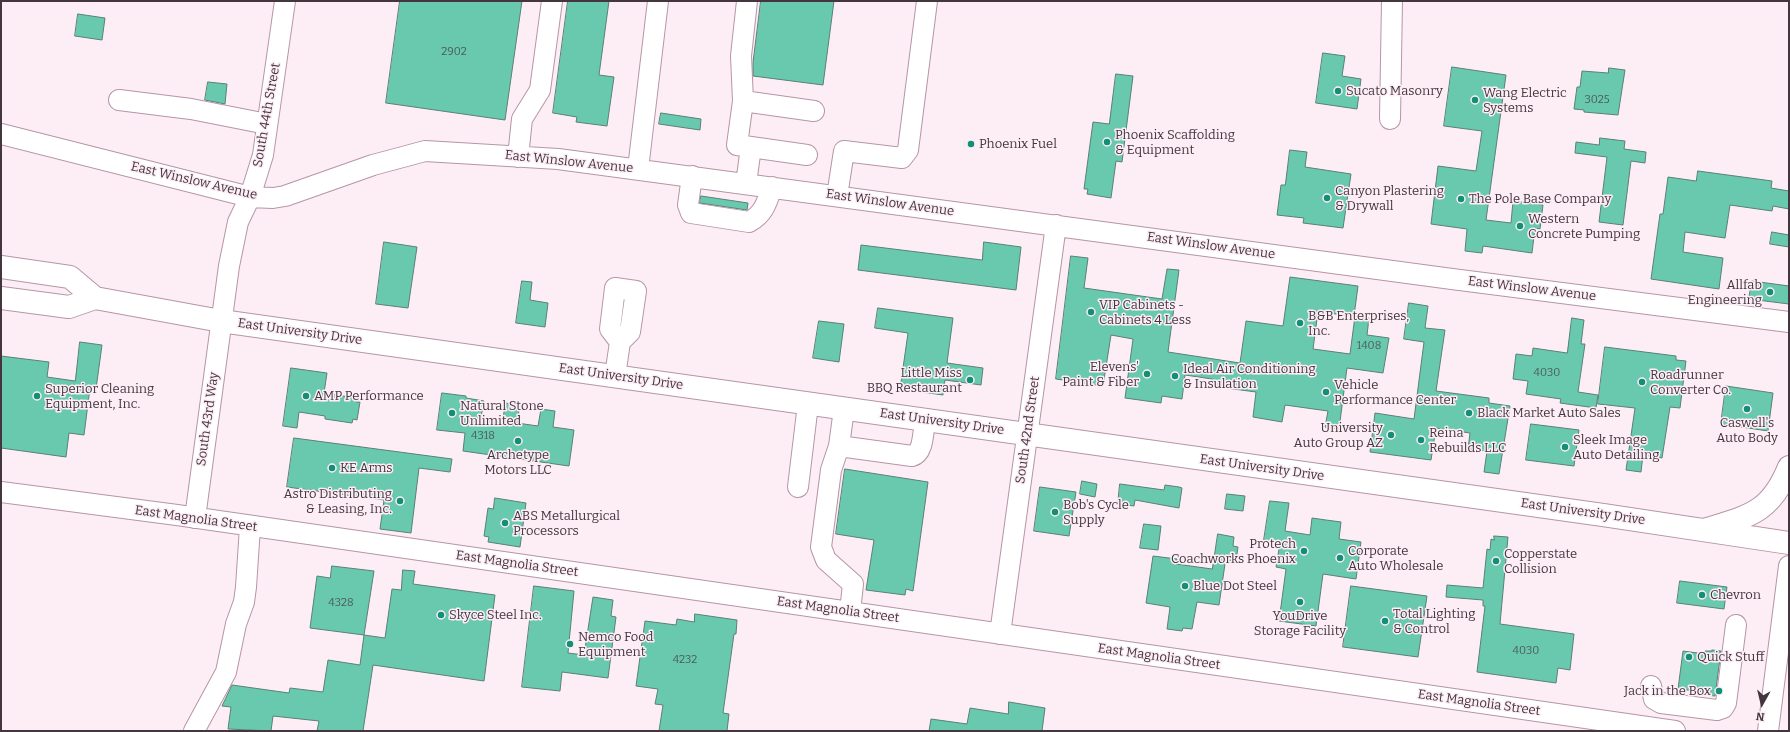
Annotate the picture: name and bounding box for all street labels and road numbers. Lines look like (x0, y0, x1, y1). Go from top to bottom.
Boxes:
street label: South 44th Street (250, 62, 284, 168)
street label: East Winslow Avenue (504, 147, 634, 177)
street label: East Winslow Avenue (129, 159, 259, 203)
street label: East Winslow Avenue (825, 186, 955, 220)
street label: East Winslow Avenue (1146, 229, 1276, 263)
street label: East Winslow Avenue (1467, 273, 1597, 305)
street label: East University Drive (237, 316, 363, 348)
street label: East University Drive (558, 361, 684, 393)
street label: South 43rd Way (194, 371, 222, 467)
street label: South 42nd Street (1013, 375, 1043, 485)
street label: East University Drive (879, 406, 1005, 438)
street label: East University Drive (1199, 452, 1325, 484)
street label: East University Drive (1520, 496, 1646, 528)
street label: East Magnolia Street (134, 503, 258, 535)
street label: East Magnolia Street (455, 548, 579, 580)
street label: East Magnolia Street (776, 594, 900, 626)
street label: East Magnolia Street (1097, 641, 1221, 673)
street label: East Magnolia Street (1417, 687, 1541, 719)

